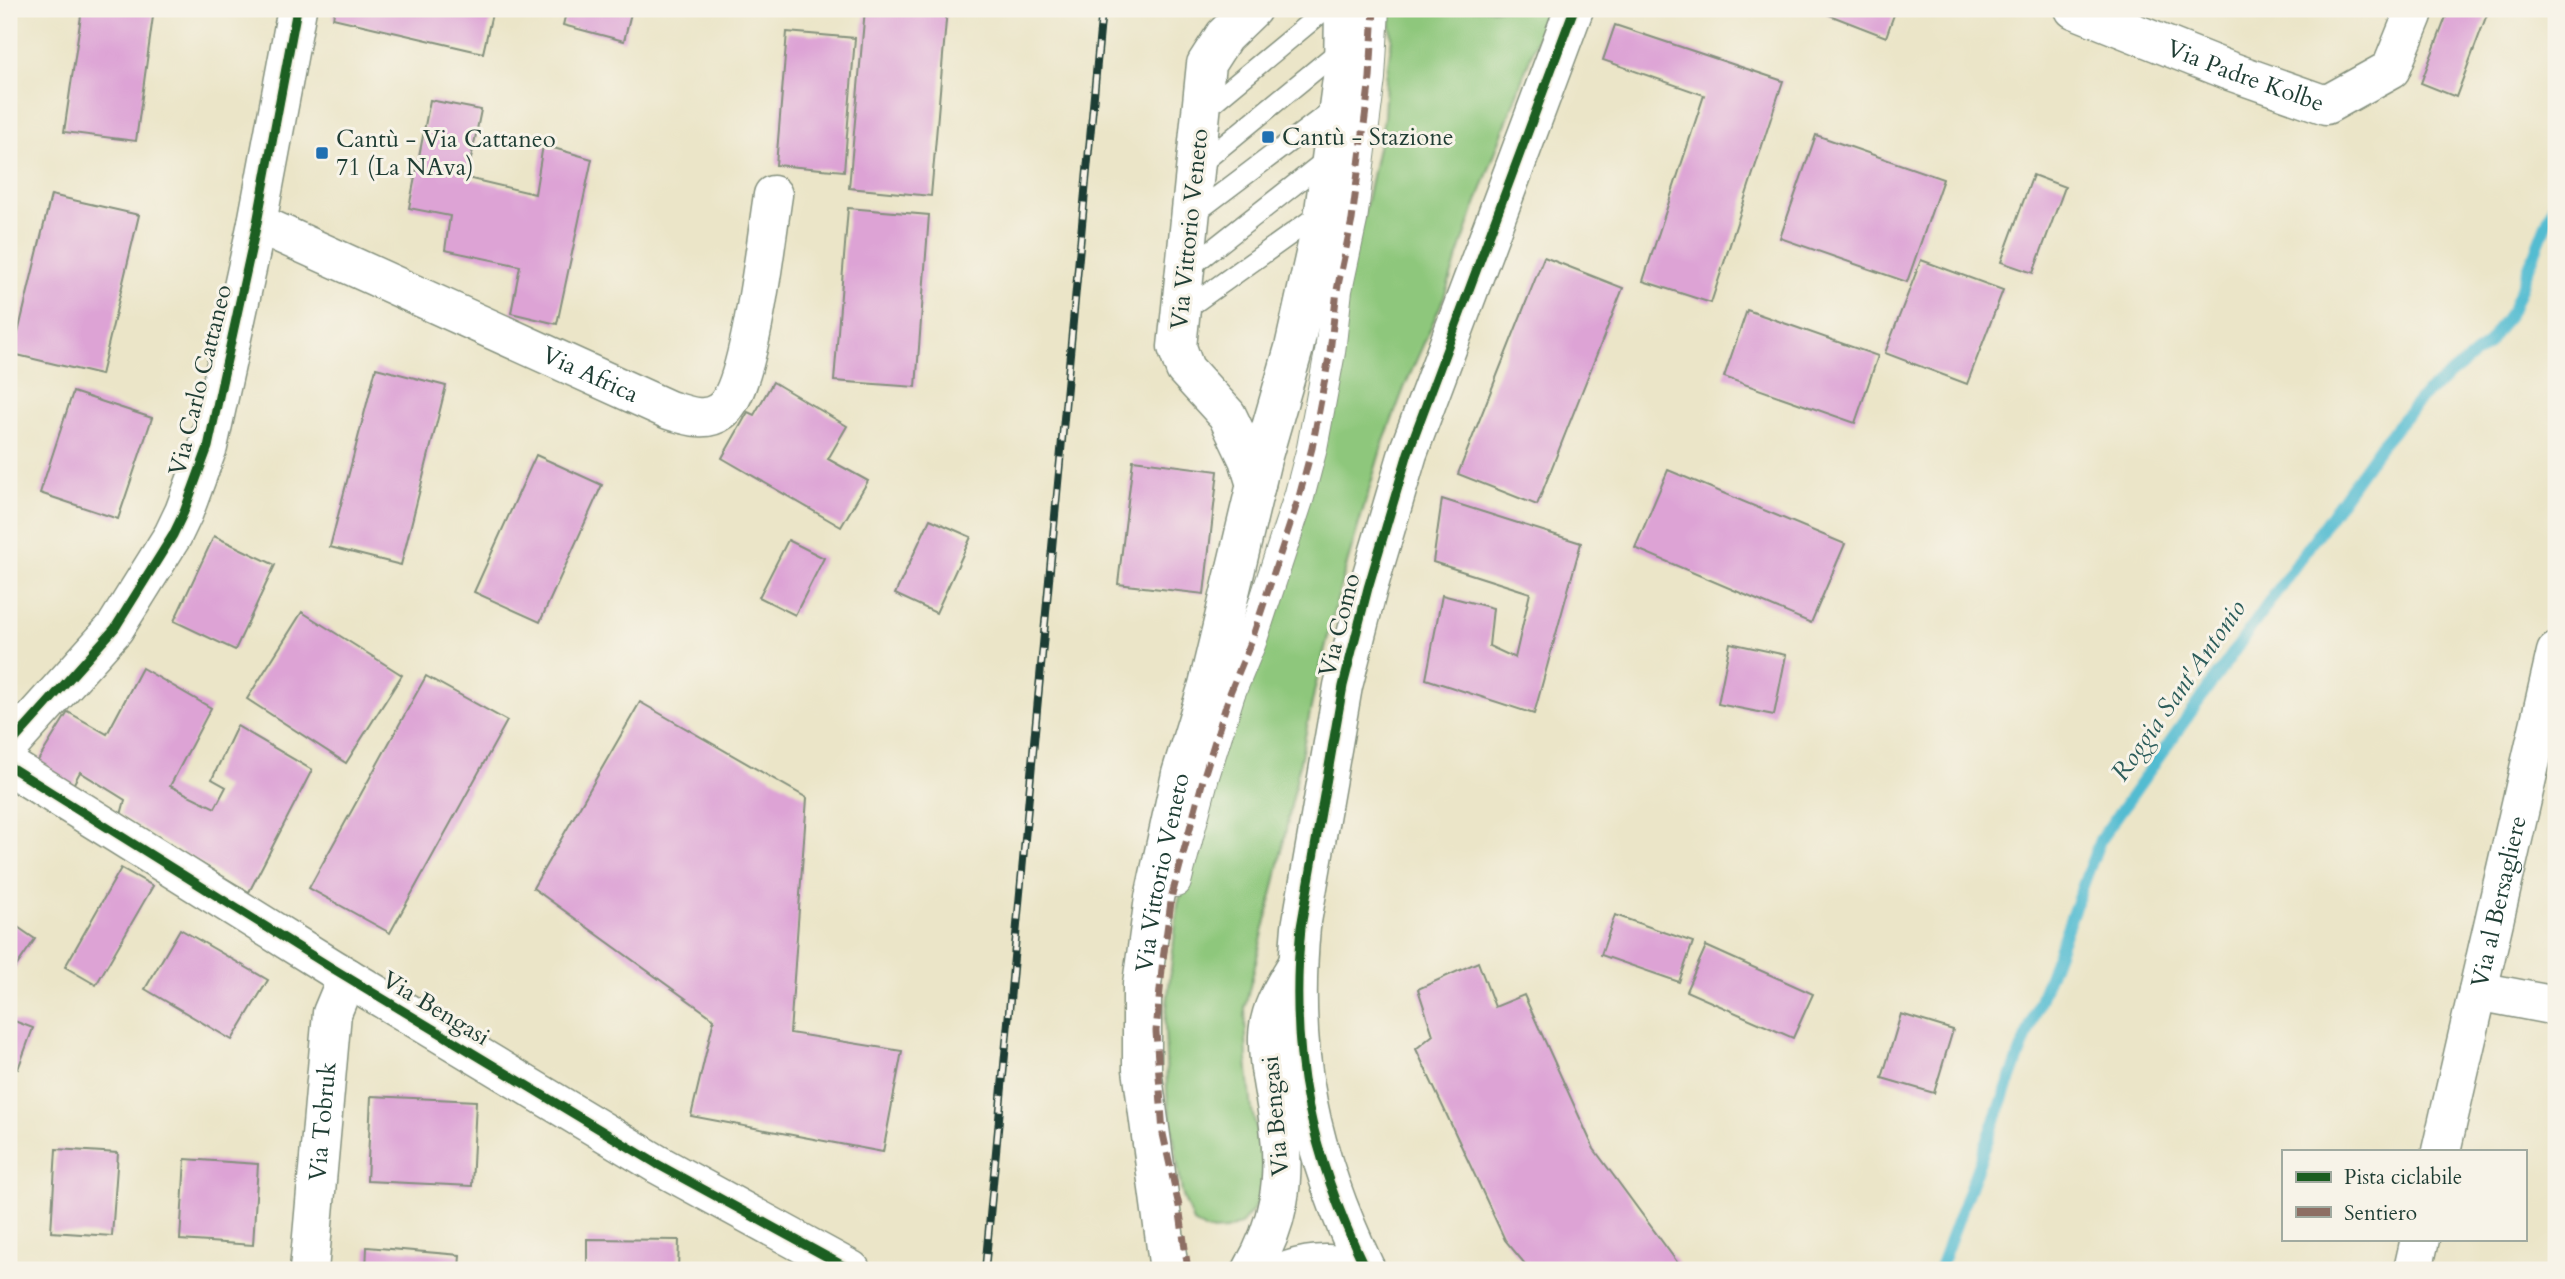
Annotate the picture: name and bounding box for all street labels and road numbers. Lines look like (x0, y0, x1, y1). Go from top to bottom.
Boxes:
street label: Via Padre Kolbe (2162, 32, 2329, 120)
street label: Via Vittorio Veneto (1163, 127, 1216, 331)
street label: Via Carlo Cattaneo (161, 281, 240, 479)
street label: Via Africa (537, 339, 644, 411)
street label: Via Como (1311, 570, 1368, 680)
street label: Via Vittorio Veneto (1128, 770, 1198, 974)
street label: Via al Bersagliere (2463, 812, 2535, 991)
street label: Via Bengasi (376, 963, 496, 1054)
street label: Via Bengasi (1254, 1054, 1297, 1177)
street label: Via Tobruk (301, 1061, 345, 1183)

